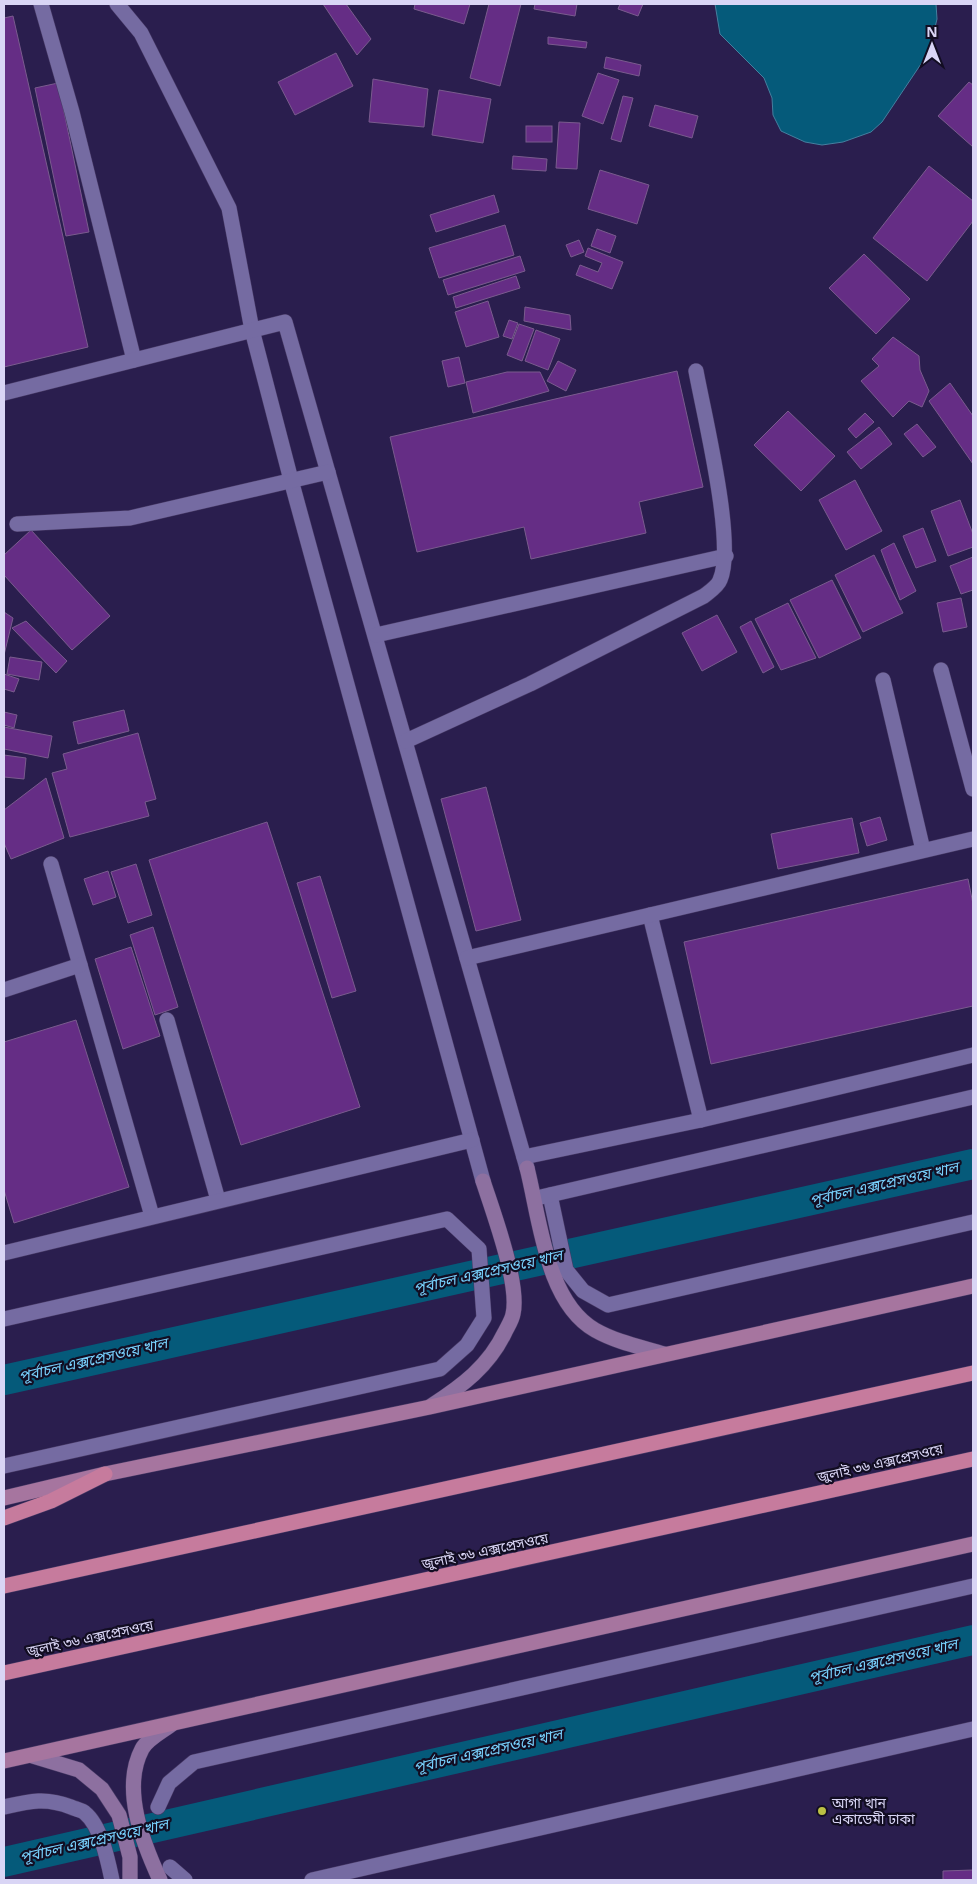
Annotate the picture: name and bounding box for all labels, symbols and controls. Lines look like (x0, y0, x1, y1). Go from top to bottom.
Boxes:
north arrow (907, 20, 957, 70)
text: N (926, 22, 938, 41)
water label: পূর্বাচল এক্সপ্রেসওয়ে খাল (808, 1156, 963, 1210)
water label: পূর্বাচল এক্সপ্রেসওয়ে খাল (412, 1244, 567, 1298)
water label: পূর্বাচল এক্সপ্রেসওয়ে খাল (17, 1332, 172, 1386)
street label: জুলাই ৩৬ এক্সপ্রেসওয়ে (814, 1439, 945, 1486)
street label: জুলাই ৩৬ এক্সপ্রেসওয়ে (419, 1528, 550, 1573)
street label: জুলাই ৩৬ এক্সপ্রেসওয়ে (24, 1615, 155, 1660)
water label: পূর্বাচল এক্সপ্রেসওয়ে খাল (807, 1633, 962, 1687)
water label: পূর্বাচল এক্সপ্রেসওয়ে খাল (412, 1723, 567, 1777)
place label: আগা খান একাডেমী ঢাকা (831, 1793, 915, 1828)
marker: আগা খান একাডেমী ঢাকা (816, 1805, 828, 1817)
water label: পূর্বাচল এক্সপ্রেসওয়ে খাল (18, 1813, 173, 1867)

